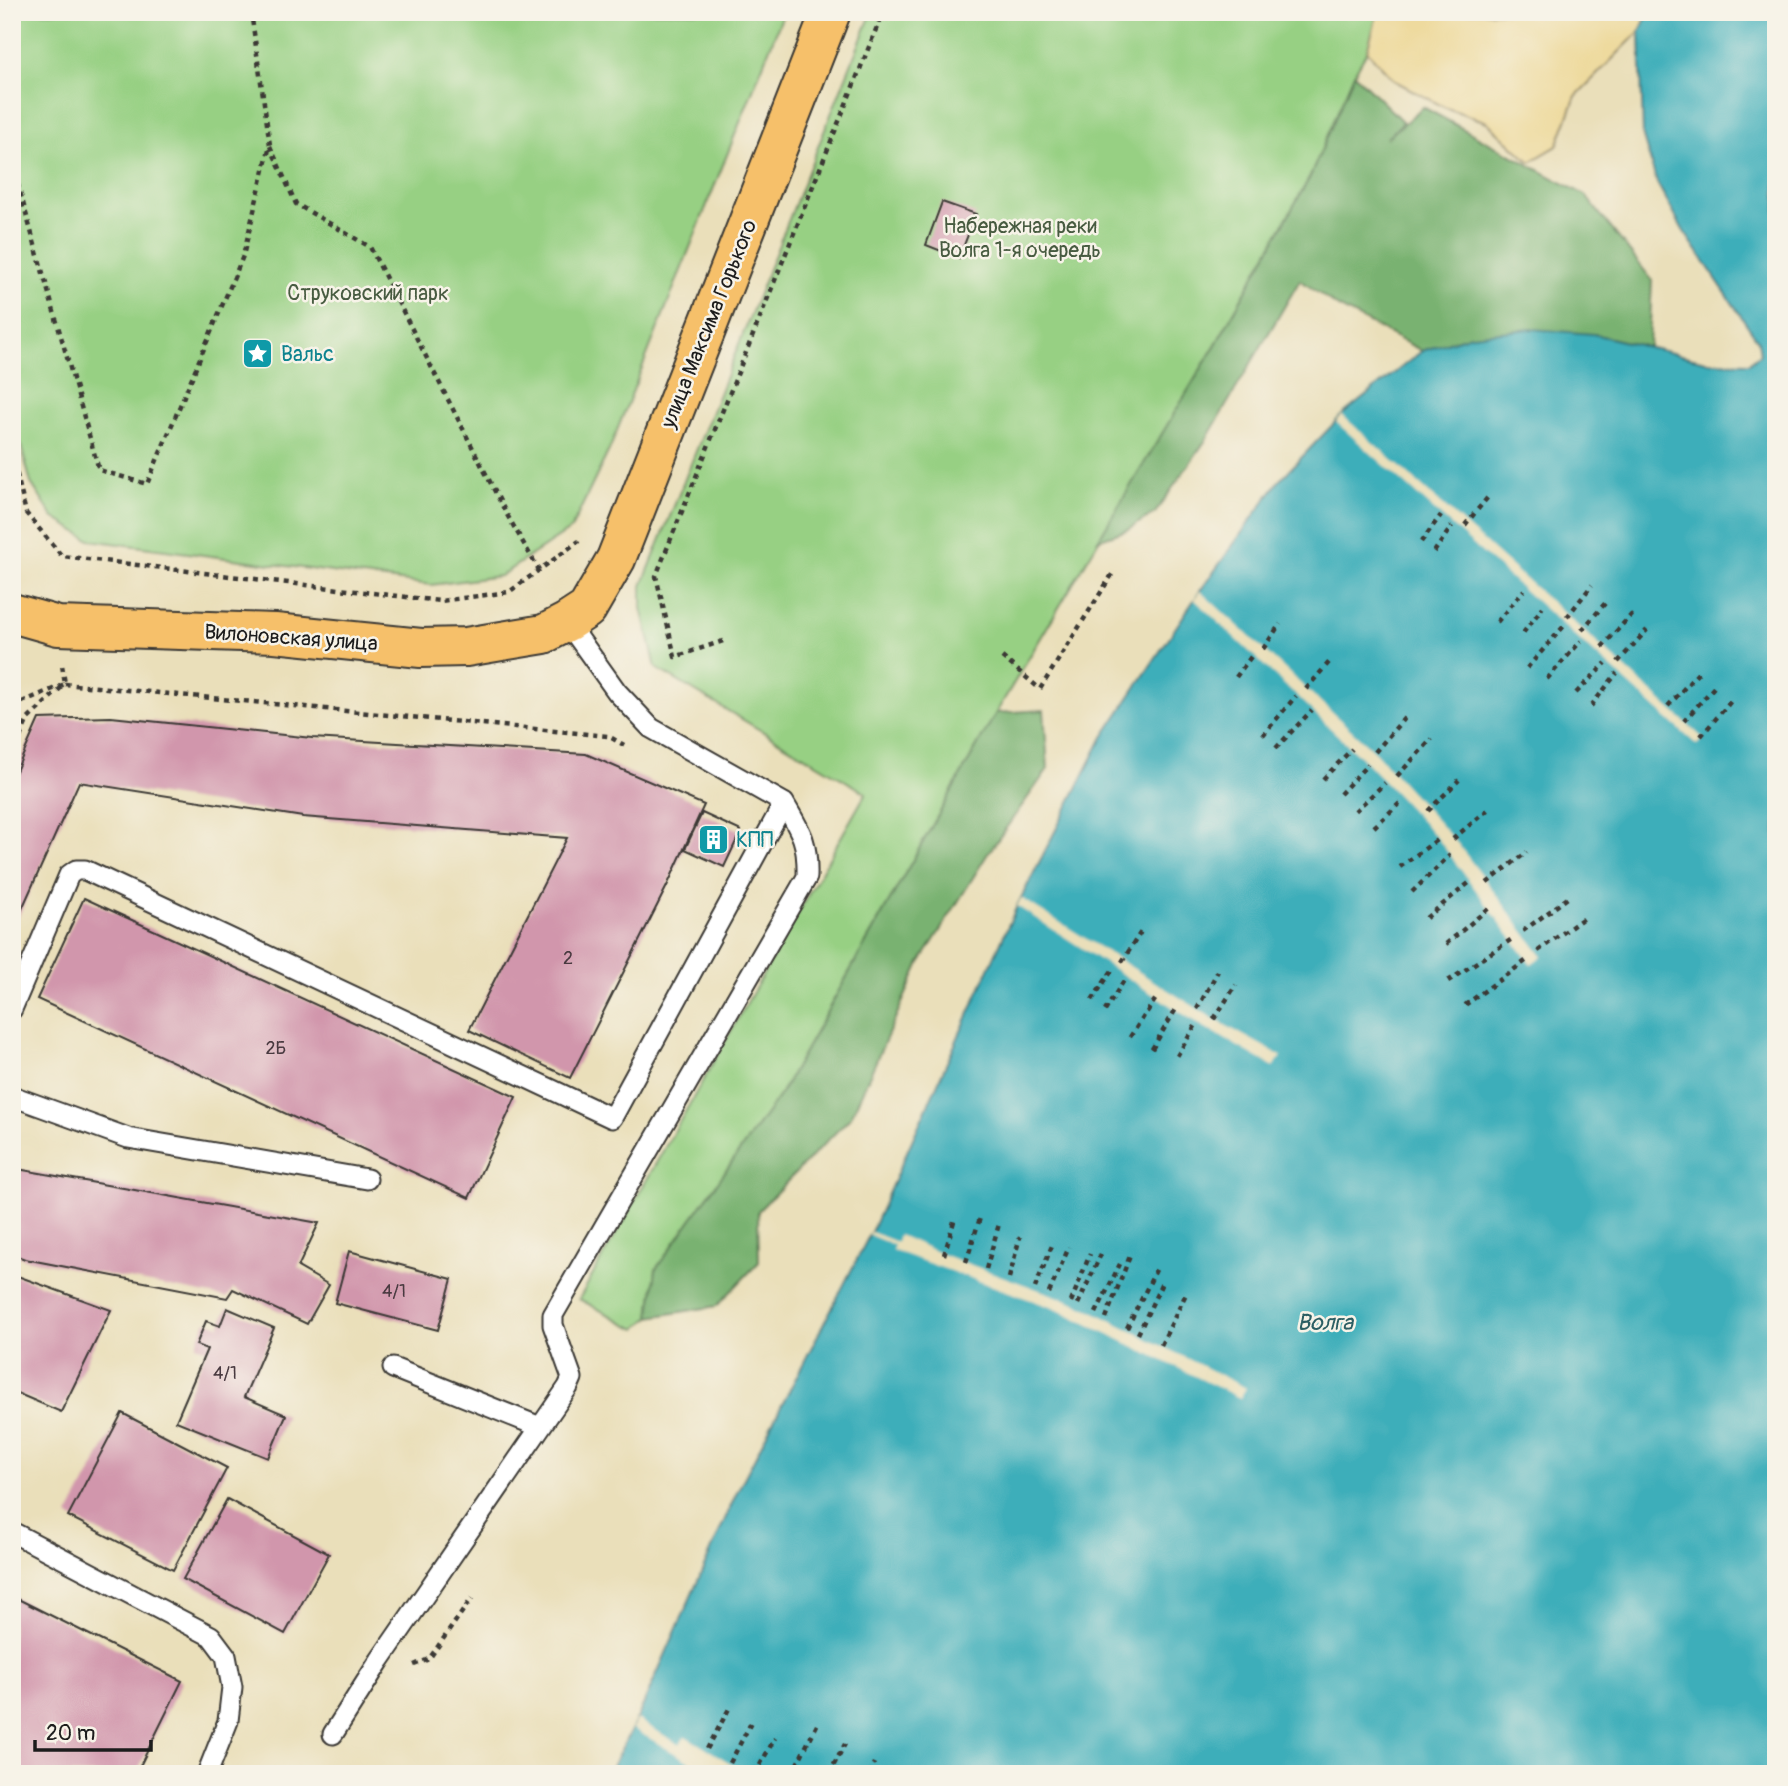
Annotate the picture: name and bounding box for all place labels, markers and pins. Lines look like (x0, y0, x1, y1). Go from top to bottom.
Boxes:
place icon: Вальс (241, 337, 275, 371)
place label: Вальс (281, 341, 334, 368)
building icon: КПП (696, 823, 730, 857)
place label: КПП (736, 827, 773, 854)

